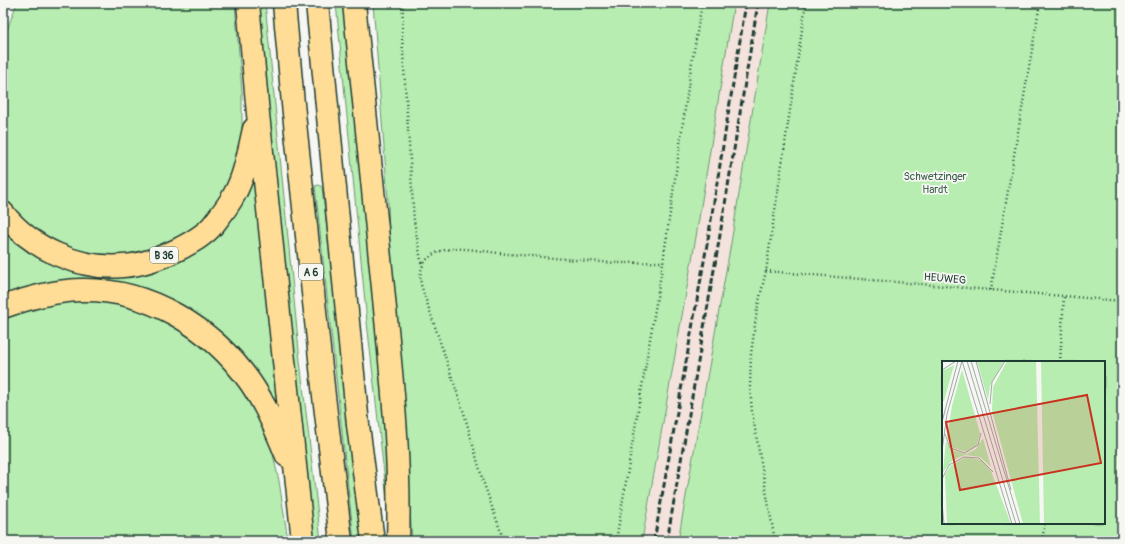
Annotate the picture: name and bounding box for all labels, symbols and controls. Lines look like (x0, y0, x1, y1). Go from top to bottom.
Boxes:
park label: Schwetzinger Hardt (903, 170, 967, 196)
road number: B 36 (150, 247, 178, 263)
road number: A 6 (299, 264, 323, 280)
street label: HEUWEG (923, 270, 967, 287)
inset map (942, 361, 1105, 524)

